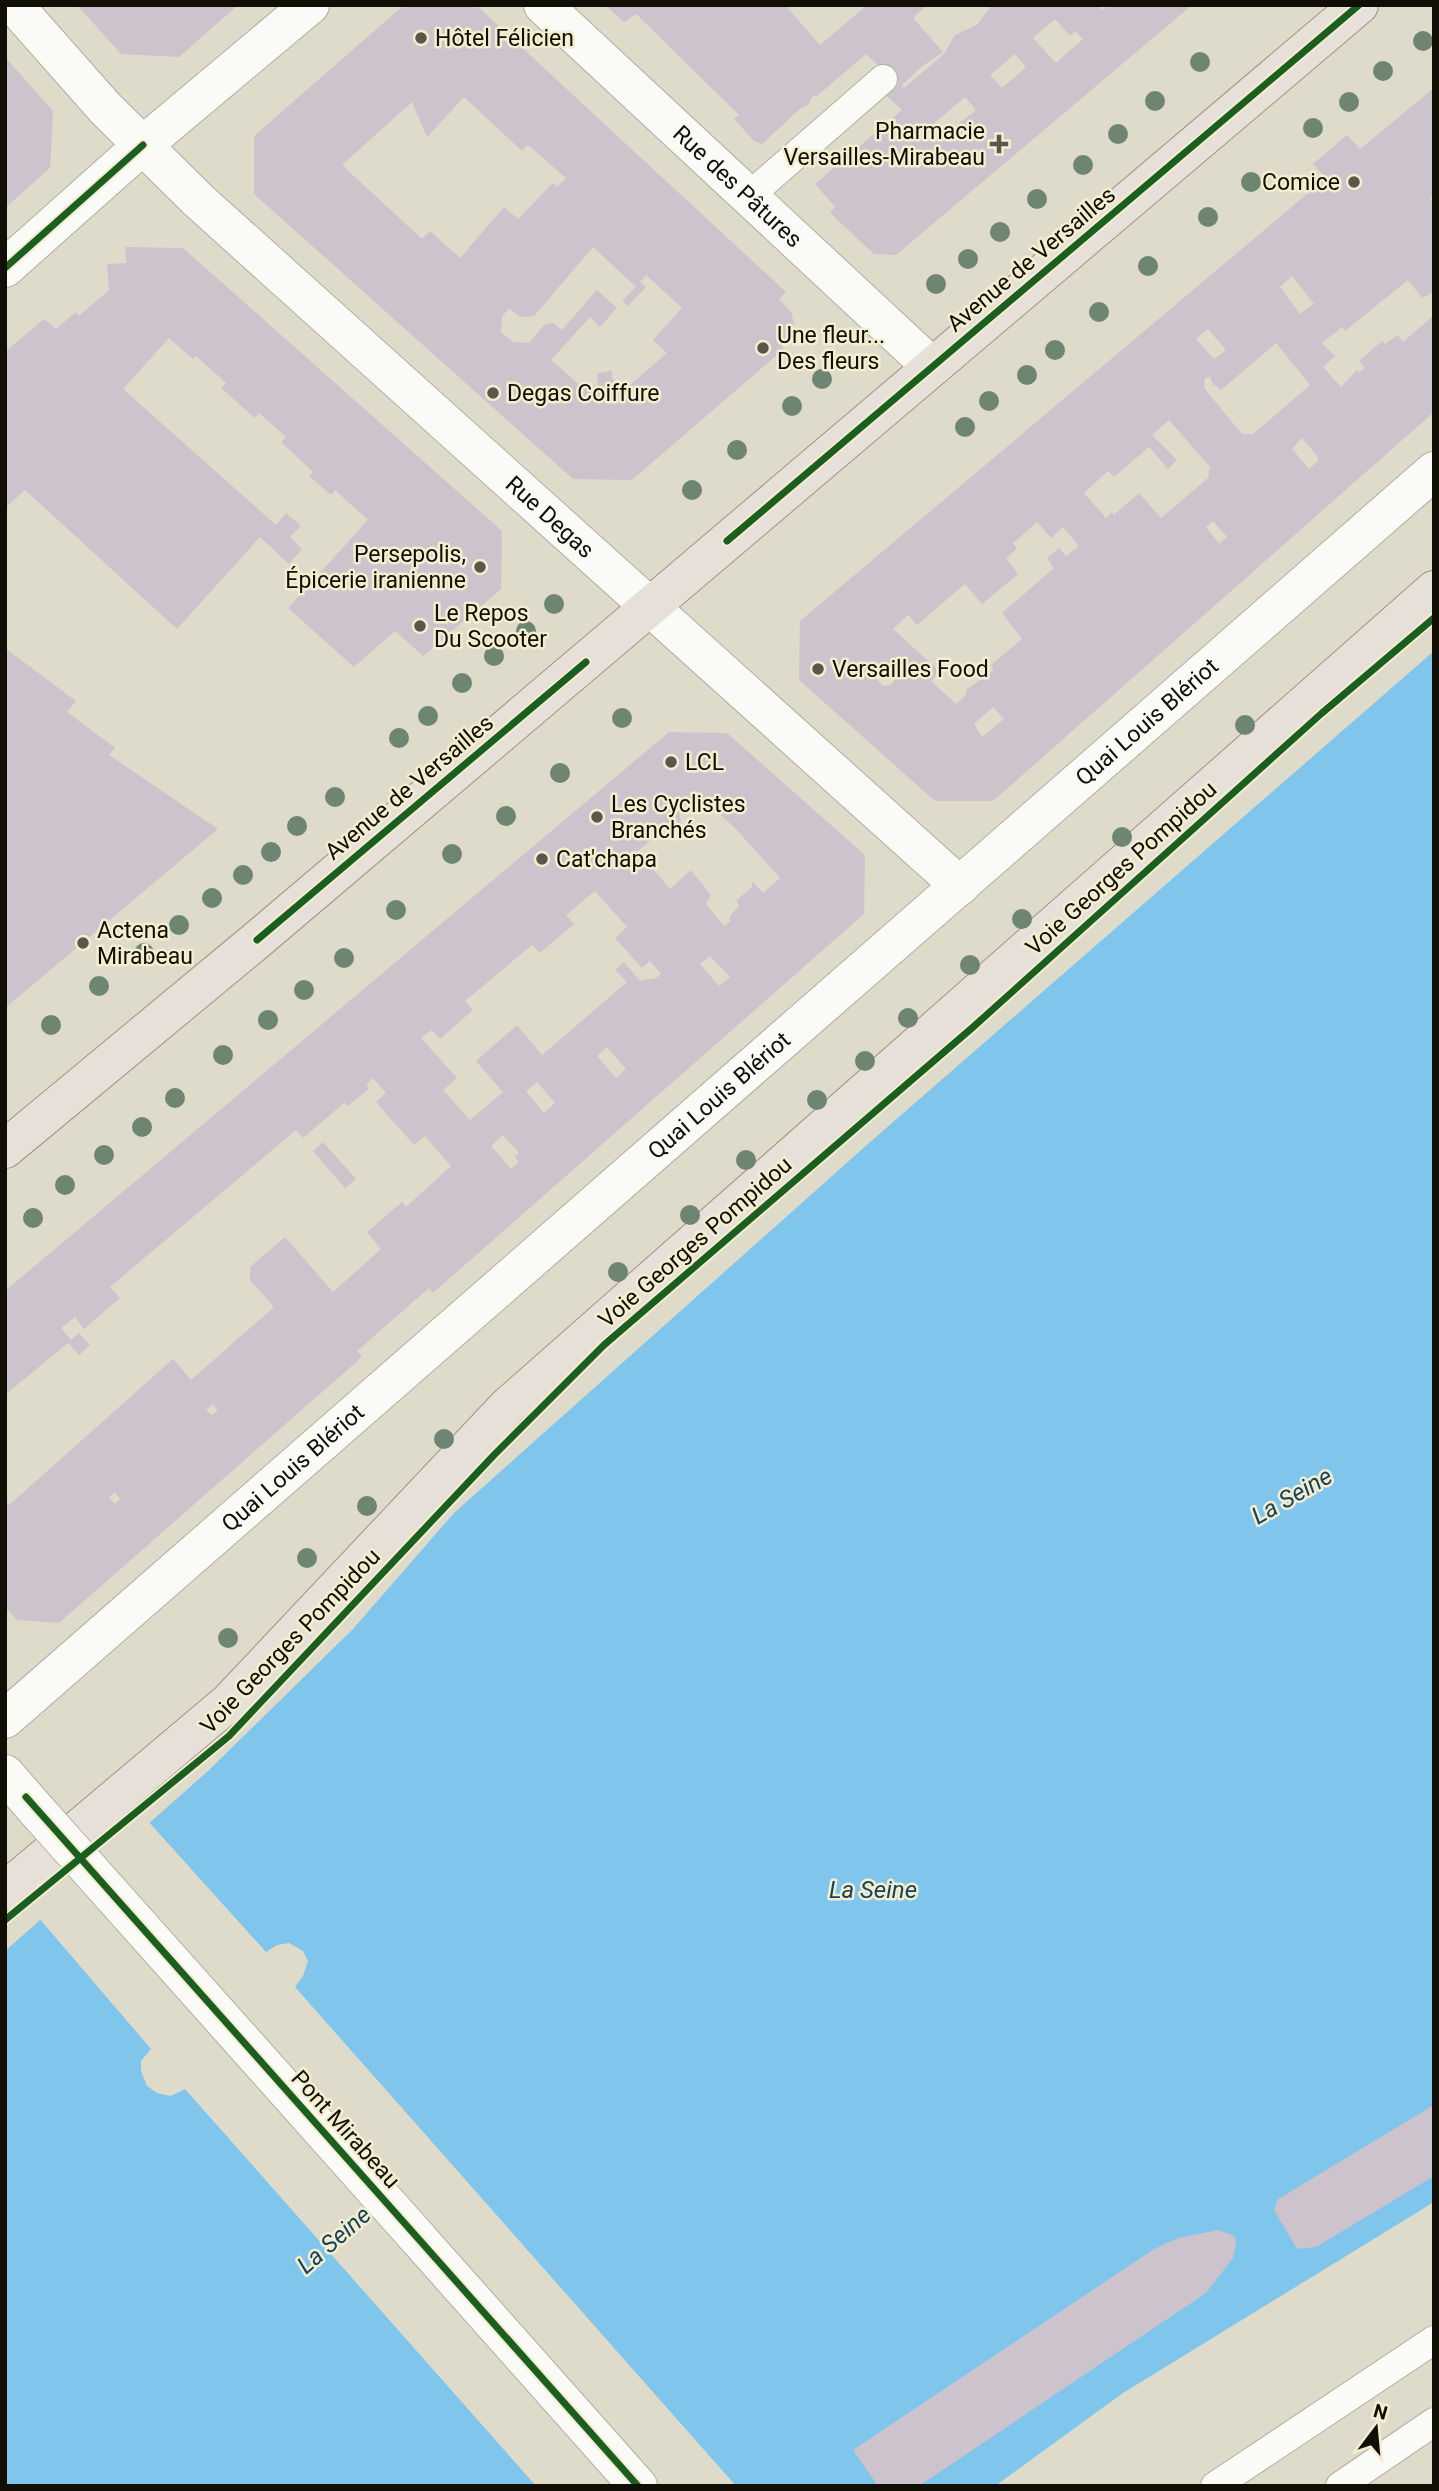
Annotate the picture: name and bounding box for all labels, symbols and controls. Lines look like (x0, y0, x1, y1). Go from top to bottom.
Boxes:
place label: Hôtel Félicien (435, 25, 574, 52)
marker: Hôtel Félicien (413, 30, 429, 46)
place label: Pharmacie Versailles-Mirabeau (783, 118, 985, 171)
street label: Rue des Pâtures (667, 120, 807, 253)
marker: Pharmacie Versailles-Mirabeau (991, 136, 1007, 152)
place label: Comice (1262, 169, 1340, 196)
marker: Comice (1346, 174, 1362, 190)
street label: Avenue de Versailles (942, 181, 1121, 338)
place label: Une fleur... Des fleurs (777, 322, 885, 375)
marker: Une fleur... Des fleurs (755, 340, 771, 356)
place label: Degas Coiffure (507, 380, 659, 407)
marker: Degas Coiffure (485, 385, 501, 401)
street label: Rue Degas (500, 471, 599, 564)
place label: Persepolis, Épicerie iranienne (285, 541, 466, 594)
marker: Persepolis, Épicerie iranienne (472, 559, 488, 575)
place label: Le Repos Du Scooter (434, 600, 547, 653)
marker: Le Repos Du Scooter (412, 618, 428, 634)
street label: Quai Louis Blériot (1071, 653, 1224, 792)
place label: Versailles Food (832, 656, 989, 683)
marker: Versailles Food (810, 661, 826, 677)
street label: Avenue de Versailles (320, 709, 499, 866)
place label: LCL (685, 749, 724, 776)
marker: LCL (663, 754, 679, 770)
street label: Voie Georges Pompidou (1021, 776, 1222, 961)
place label: Les Cyclistes Branchés (611, 791, 746, 844)
marker: Les Cyclistes Branchés (589, 809, 605, 825)
place label: Cat'chapa (556, 846, 657, 873)
marker: Cat'chapa (534, 851, 550, 867)
place label: Actena Mirabeau (97, 917, 193, 970)
marker: Actena Mirabeau (75, 935, 91, 951)
street label: Quai Louis Blériot (643, 1026, 796, 1165)
street label: Voie Georges Pompidou (593, 1151, 797, 1334)
street label: Quai Louis Blériot (216, 1399, 370, 1537)
water label: La Seine (1247, 1462, 1337, 1530)
street label: Voie Georges Pompidou (195, 1543, 386, 1740)
water label: La Seine (829, 1876, 917, 1904)
street label: Pont Mirabeau (286, 2065, 406, 2194)
water label: La Seine (292, 2201, 376, 2279)
north arrow (1341, 2393, 1411, 2463)
text: N (1371, 2399, 1390, 2425)

